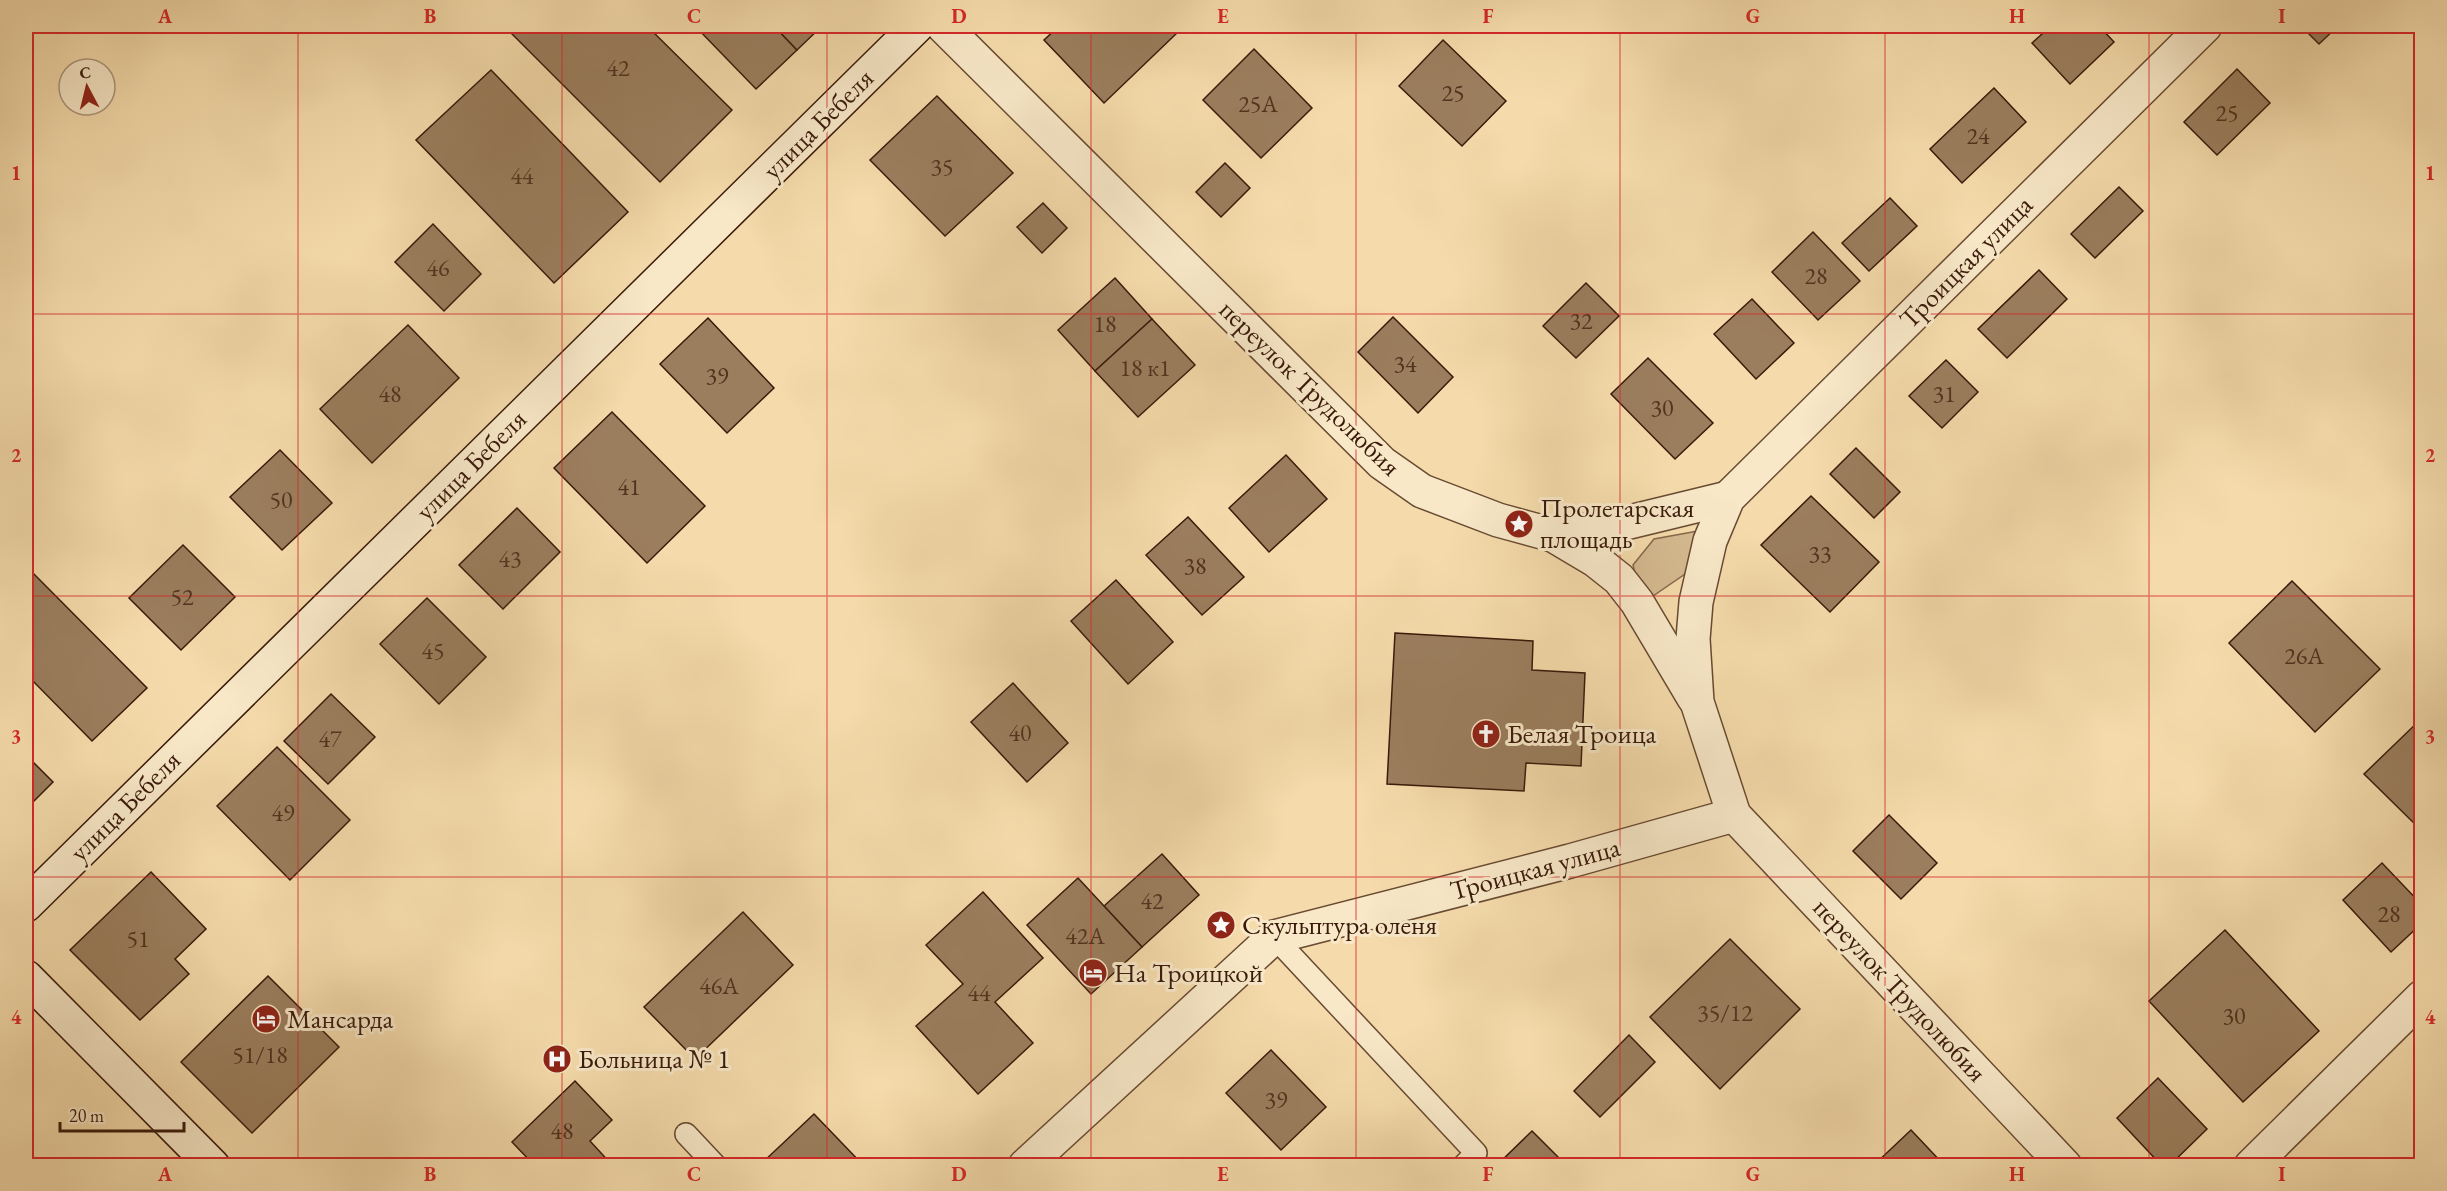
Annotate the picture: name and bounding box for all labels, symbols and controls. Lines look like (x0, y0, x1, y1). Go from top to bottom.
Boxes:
text: A (157, 3, 173, 29)
text: B (424, 3, 436, 29)
text: C (687, 3, 701, 29)
text: D (951, 3, 967, 29)
text: E (1217, 3, 1229, 29)
text: F (1483, 3, 1494, 29)
text: G (1746, 3, 1760, 29)
text: H (2009, 3, 2025, 29)
text: I (2278, 3, 2286, 29)
house number: 42 (606, 52, 630, 83)
north arrow (57, 57, 117, 117)
text: С (78, 61, 92, 84)
street label: улица Бебеля (755, 61, 881, 187)
house number: 25 (1441, 77, 1465, 108)
house number: 25А (1238, 88, 1278, 119)
house number: 25 (2215, 97, 2239, 128)
house number: 24 (1966, 120, 1990, 151)
house number: 35 (930, 151, 954, 182)
text: 1 (11, 160, 21, 186)
house number: 44 (510, 160, 534, 191)
text: 1 (2425, 160, 2435, 186)
street label: Троицкая улица (1892, 187, 2040, 336)
house number: 46 (426, 252, 450, 283)
house number: 28 (1804, 260, 1828, 291)
street label: переулок Трудолюбия (1212, 292, 1409, 483)
house number: 32 (1569, 305, 1593, 336)
house number: 18 (1093, 308, 1117, 339)
house number: 34 (1393, 348, 1417, 379)
house number: 18 к1 (1120, 352, 1170, 383)
house number: 39 (705, 360, 729, 391)
house number: 48 (378, 378, 402, 409)
house number: 31 (1932, 378, 1956, 409)
house number: 30 (1650, 392, 1674, 423)
street label: улица Бебеля (408, 402, 534, 528)
text: 2 (11, 442, 22, 468)
text: 2 (2425, 442, 2436, 468)
house number: 41 (617, 471, 641, 502)
house number: 50 (269, 484, 293, 515)
place label: Пролетарская площадь (1540, 490, 1694, 556)
place icon: Пролетарская площадь (1503, 508, 1535, 540)
house number: 33 (1808, 538, 1832, 569)
house number: 43 (498, 543, 522, 574)
house number: 38 (1183, 550, 1207, 581)
house number: 52 (170, 581, 194, 612)
house number: 45 (421, 635, 445, 666)
house number: 26А (2284, 640, 2324, 671)
place label: Белая Троица (1507, 716, 1657, 751)
house number: 40 (1008, 717, 1032, 748)
church icon: Белая Троица (1470, 718, 1502, 750)
text: 3 (11, 723, 21, 749)
house number: 47 (318, 723, 342, 754)
text: 3 (2425, 723, 2435, 749)
street label: улица Бебеля (62, 743, 188, 869)
house number: 49 (271, 797, 295, 828)
street label: Троицкая улица (1446, 829, 1624, 908)
house number: 42 (1140, 885, 1164, 916)
street label: переулок Трудолюбия (1806, 890, 1995, 1089)
house number: 28 (2377, 898, 2401, 929)
place label: Скульптура оленя (1242, 907, 1437, 942)
place icon: Скульптура оленя (1205, 909, 1237, 941)
house number: 42А (1065, 920, 1105, 951)
house number: 51 (126, 923, 150, 954)
place label: На Троицкой (1114, 955, 1263, 990)
hotel icon: На Троицкой (1077, 957, 1109, 989)
house number: 46А (699, 970, 739, 1001)
house number: 44 (967, 977, 991, 1008)
house number: 35/12 (1697, 997, 1753, 1028)
house number: 30 (2222, 1000, 2246, 1031)
place label: Мансарда (287, 1001, 394, 1036)
hotel icon: Мансарда (250, 1003, 282, 1035)
text: 4 (11, 1004, 22, 1030)
text: 4 (2425, 1004, 2436, 1030)
house number: 51/18 (232, 1039, 288, 1070)
place label: Больница № 1 (578, 1041, 730, 1076)
hospital icon: Больница № 1 (541, 1043, 573, 1075)
house number: 39 (1264, 1084, 1288, 1115)
scale bar (60, 1095, 184, 1133)
text: 20 m (69, 1104, 104, 1127)
house number: 48 (550, 1115, 574, 1146)
text: A (157, 1161, 173, 1187)
text: B (424, 1161, 436, 1187)
text: C (687, 1161, 701, 1187)
text: D (951, 1161, 967, 1187)
text: E (1217, 1161, 1229, 1187)
text: F (1483, 1161, 1494, 1187)
text: G (1746, 1161, 1760, 1187)
text: H (2009, 1161, 2025, 1187)
text: I (2278, 1161, 2286, 1187)

